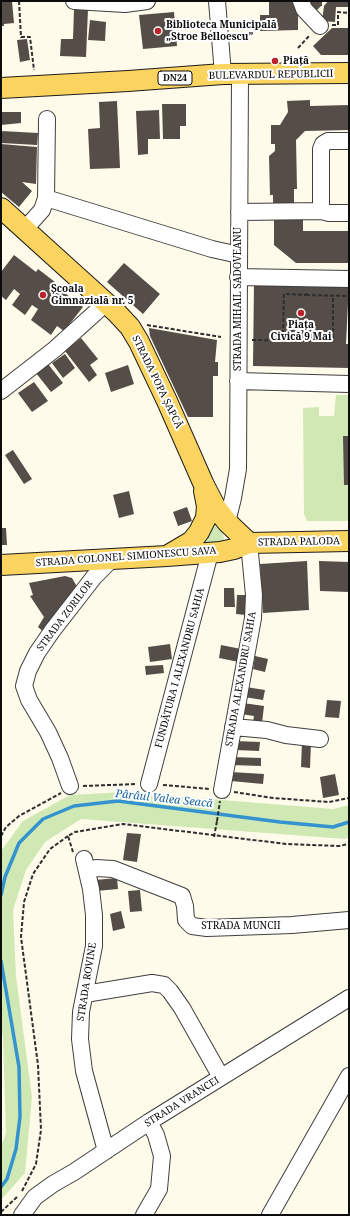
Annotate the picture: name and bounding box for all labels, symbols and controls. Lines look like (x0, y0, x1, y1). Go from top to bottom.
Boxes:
place label: Biblioteca Municipală „Stroe Belloescu” (166, 19, 277, 42)
marker: Biblioteca Municipală „Stroe Belloescu” (153, 26, 163, 36)
place label: Piață (283, 55, 309, 67)
marker: Piață (270, 56, 280, 66)
street label: BULEVARDUL REPUBLICII (209, 68, 333, 82)
road number: DN24 (158, 71, 192, 85)
street label: STRADA MIHAIL SADOVEANU (232, 227, 244, 371)
place label: Școala Gimnazială nr. 5 (51, 283, 133, 306)
marker: Școala Gimnazială nr. 5 (38, 290, 48, 300)
marker: Piața Civică 9 Mai (296, 308, 306, 318)
place label: Piața Civică 9 Mai (271, 319, 331, 342)
street label: STRADA POPA ȘAPCĂ (129, 334, 185, 430)
street label: STRADA PALODA (258, 535, 340, 549)
street label: STRADA COLONEL SIMIONESCU SAVA (35, 545, 217, 569)
street label: STRADA ZORILOR (34, 578, 96, 654)
street label: FUNDĂTURA I ALEXANDRU SAHIA (153, 587, 207, 749)
street label: STRADA ALEXANDRU SAHIA (223, 611, 259, 747)
water label: Pârâul Valea Seacă (115, 787, 213, 811)
street label: STRADA MUNCII (201, 920, 281, 932)
street label: STRADA ROVINE (75, 942, 99, 1022)
street label: STRADA VRANCEI (142, 1074, 222, 1130)

